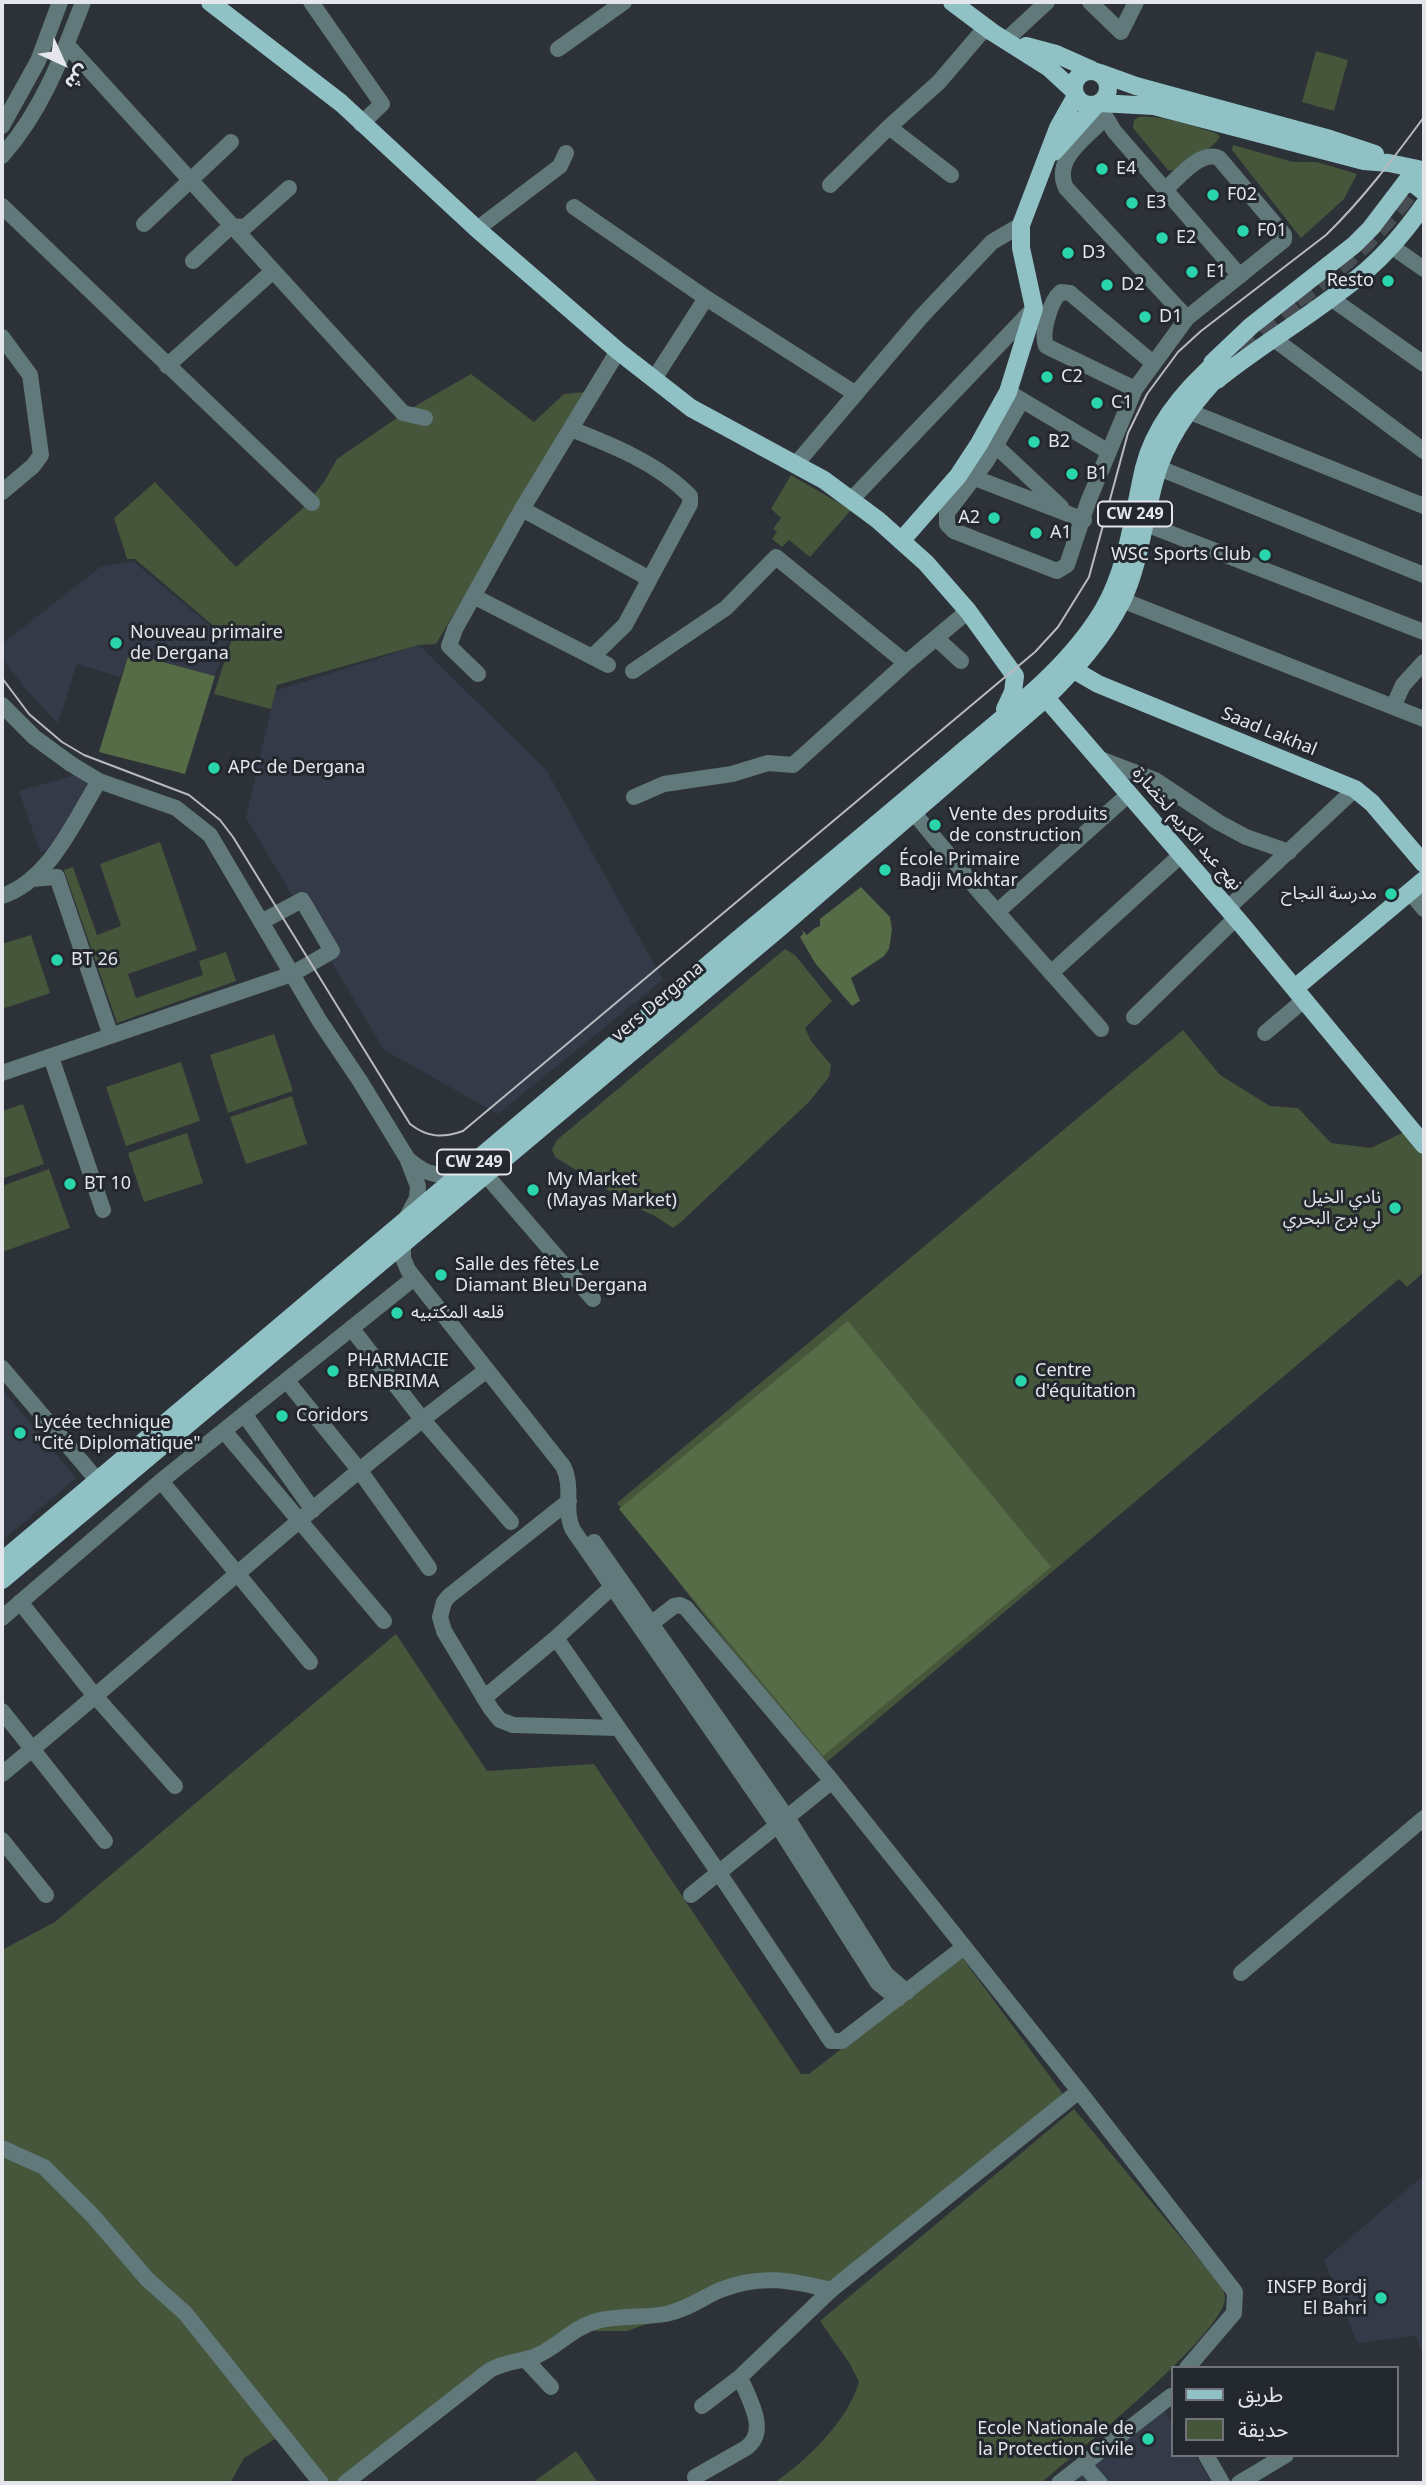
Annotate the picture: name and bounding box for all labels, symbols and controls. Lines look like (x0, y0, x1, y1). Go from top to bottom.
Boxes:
north arrow (28, 28, 98, 98)
text: ش (59, 59, 96, 96)
place label: E4 (1116, 158, 1136, 180)
marker: E4 (1094, 161, 1110, 177)
place label: F02 (1227, 184, 1257, 206)
marker: F02 (1205, 187, 1221, 203)
place label: E3 (1146, 192, 1166, 214)
marker: E3 (1124, 195, 1140, 211)
place label: F01 (1257, 220, 1287, 242)
marker: F01 (1235, 223, 1251, 239)
place label: E2 (1176, 227, 1196, 249)
marker: E2 (1154, 230, 1170, 246)
place label: D3 (1082, 242, 1105, 264)
marker: D3 (1060, 245, 1076, 261)
place label: E1 (1206, 261, 1226, 283)
marker: E1 (1184, 264, 1200, 280)
place label: Resto (1327, 270, 1374, 292)
marker: Resto (1380, 273, 1396, 289)
place label: D2 (1121, 274, 1144, 296)
marker: D2 (1099, 277, 1115, 293)
place label: D1 (1159, 306, 1182, 328)
marker: D1 (1137, 309, 1153, 325)
place label: C2 (1061, 366, 1083, 388)
marker: C2 (1039, 369, 1055, 385)
place label: C1 (1111, 392, 1133, 414)
marker: C1 (1089, 395, 1105, 411)
place label: B2 (1048, 431, 1070, 453)
marker: B2 (1026, 434, 1042, 450)
place label: B1 (1086, 463, 1108, 485)
marker: B1 (1064, 466, 1080, 482)
road number: CW 249 (1098, 502, 1172, 526)
place label: A2 (958, 507, 980, 529)
marker: A2 (986, 510, 1002, 526)
place label: A1 (1050, 522, 1072, 544)
marker: A1 (1028, 525, 1044, 541)
place label: WSC Sports Club (1111, 544, 1251, 566)
marker: WSC Sports Club (1257, 547, 1273, 563)
place label: Nouveau primaire de Dergana (130, 622, 283, 664)
marker: Nouveau primaire de Dergana (108, 635, 124, 651)
street label: Saad Lakhal (1218, 703, 1320, 761)
place label: APC de Dergana (228, 757, 365, 779)
marker: APC de Dergana (206, 760, 222, 776)
street label: نهج عبد الكريم لخضارة (1128, 763, 1246, 895)
place label: Vente des produits de construction (949, 804, 1108, 846)
marker: Vente des produits de construction (927, 817, 943, 833)
place label: École Primaire Badji Mokhtar (899, 849, 1020, 892)
marker: École Primaire Badji Mokhtar (877, 862, 893, 878)
place label: مدرسة النجاح (1281, 883, 1377, 905)
marker: مدرسة النجاح (1383, 886, 1399, 902)
place label: BT 26 (71, 949, 118, 971)
marker: BT 26 (49, 952, 65, 968)
street label: vers Dergana (608, 957, 708, 1047)
road number: CW 249 (437, 1150, 511, 1174)
place label: My Market (Mayas Market) (547, 1169, 677, 1212)
place label: BT 10 (84, 1173, 131, 1195)
marker: BT 10 (62, 1176, 78, 1192)
marker: My Market (Mayas Market) (525, 1182, 541, 1198)
place label: نادي الخيل لي برج البحري (1283, 1187, 1381, 1230)
marker: نادي الخيل لي برج البحري (1387, 1200, 1403, 1216)
place label: Salle des fêtes Le Diamant Bleu Dergana (455, 1254, 647, 1296)
marker: Salle des fêtes Le Diamant Bleu Dergana (433, 1267, 449, 1283)
place label: قلعه المكتبيه (411, 1302, 504, 1324)
marker: قلعه المكتبيه (389, 1305, 405, 1321)
place label: PHARMACIE BENBRIMA (347, 1350, 449, 1392)
place label: Centre d'équitation (1035, 1360, 1136, 1402)
marker: PHARMACIE BENBRIMA (325, 1363, 341, 1379)
marker: Centre d'équitation (1013, 1373, 1029, 1389)
place label: Coridors (296, 1405, 368, 1427)
marker: Coridors (274, 1408, 290, 1424)
place label: Lycée technique "Cité Diplomatique" (34, 1412, 201, 1454)
marker: Lycée technique "Cité Diplomatique" (12, 1425, 28, 1441)
place label: INSFP Bordj El Bahri (1267, 2277, 1367, 2320)
marker: INSFP Bordj El Bahri (1373, 2290, 1389, 2306)
legend (1170, 2366, 1398, 2457)
text: طريق (1238, 2380, 1283, 2408)
text: حديقة (1238, 2415, 1288, 2443)
place label: Ecole Nationale de la Protection Civile (977, 2418, 1134, 2460)
marker: Ecole Nationale de la Protection Civile (1140, 2431, 1156, 2447)

